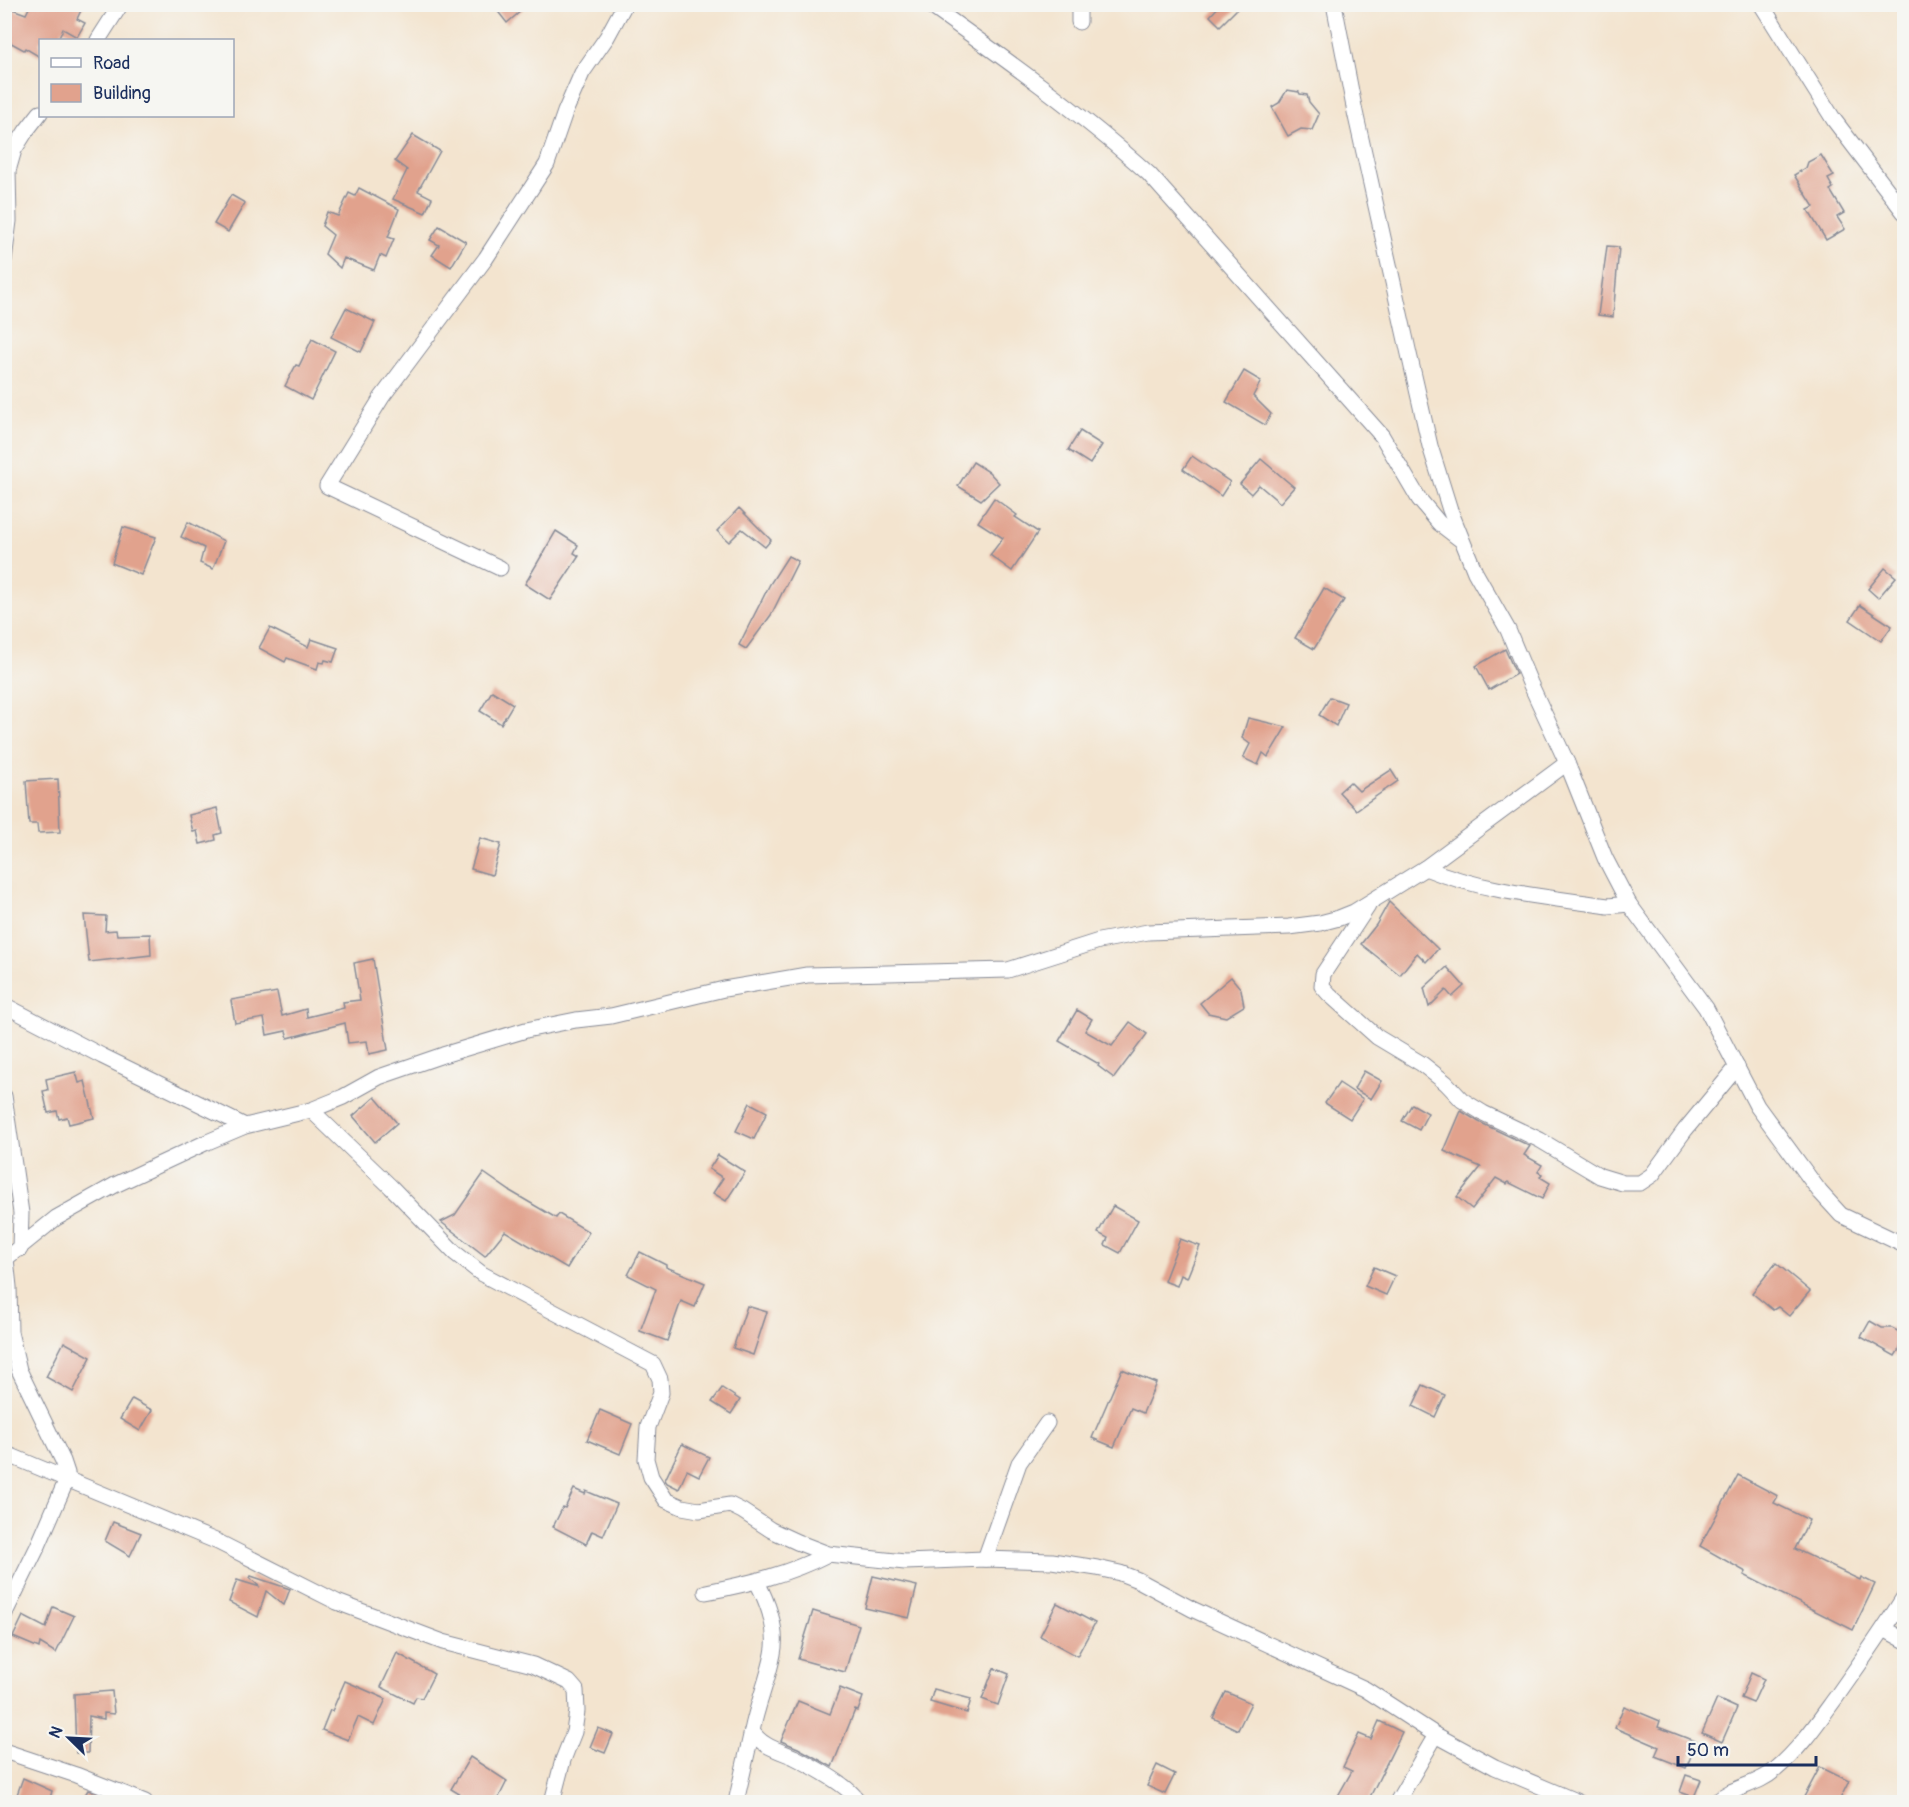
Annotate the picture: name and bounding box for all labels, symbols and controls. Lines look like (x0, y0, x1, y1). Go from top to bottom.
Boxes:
legend (39, 39, 234, 117)
text: Road (93, 52, 130, 75)
text: Building (93, 82, 151, 105)
north arrow (39, 1708, 99, 1768)
text: N (45, 1723, 68, 1741)
scale bar (1678, 1729, 1816, 1767)
text: 50 m (1687, 1739, 1729, 1762)

